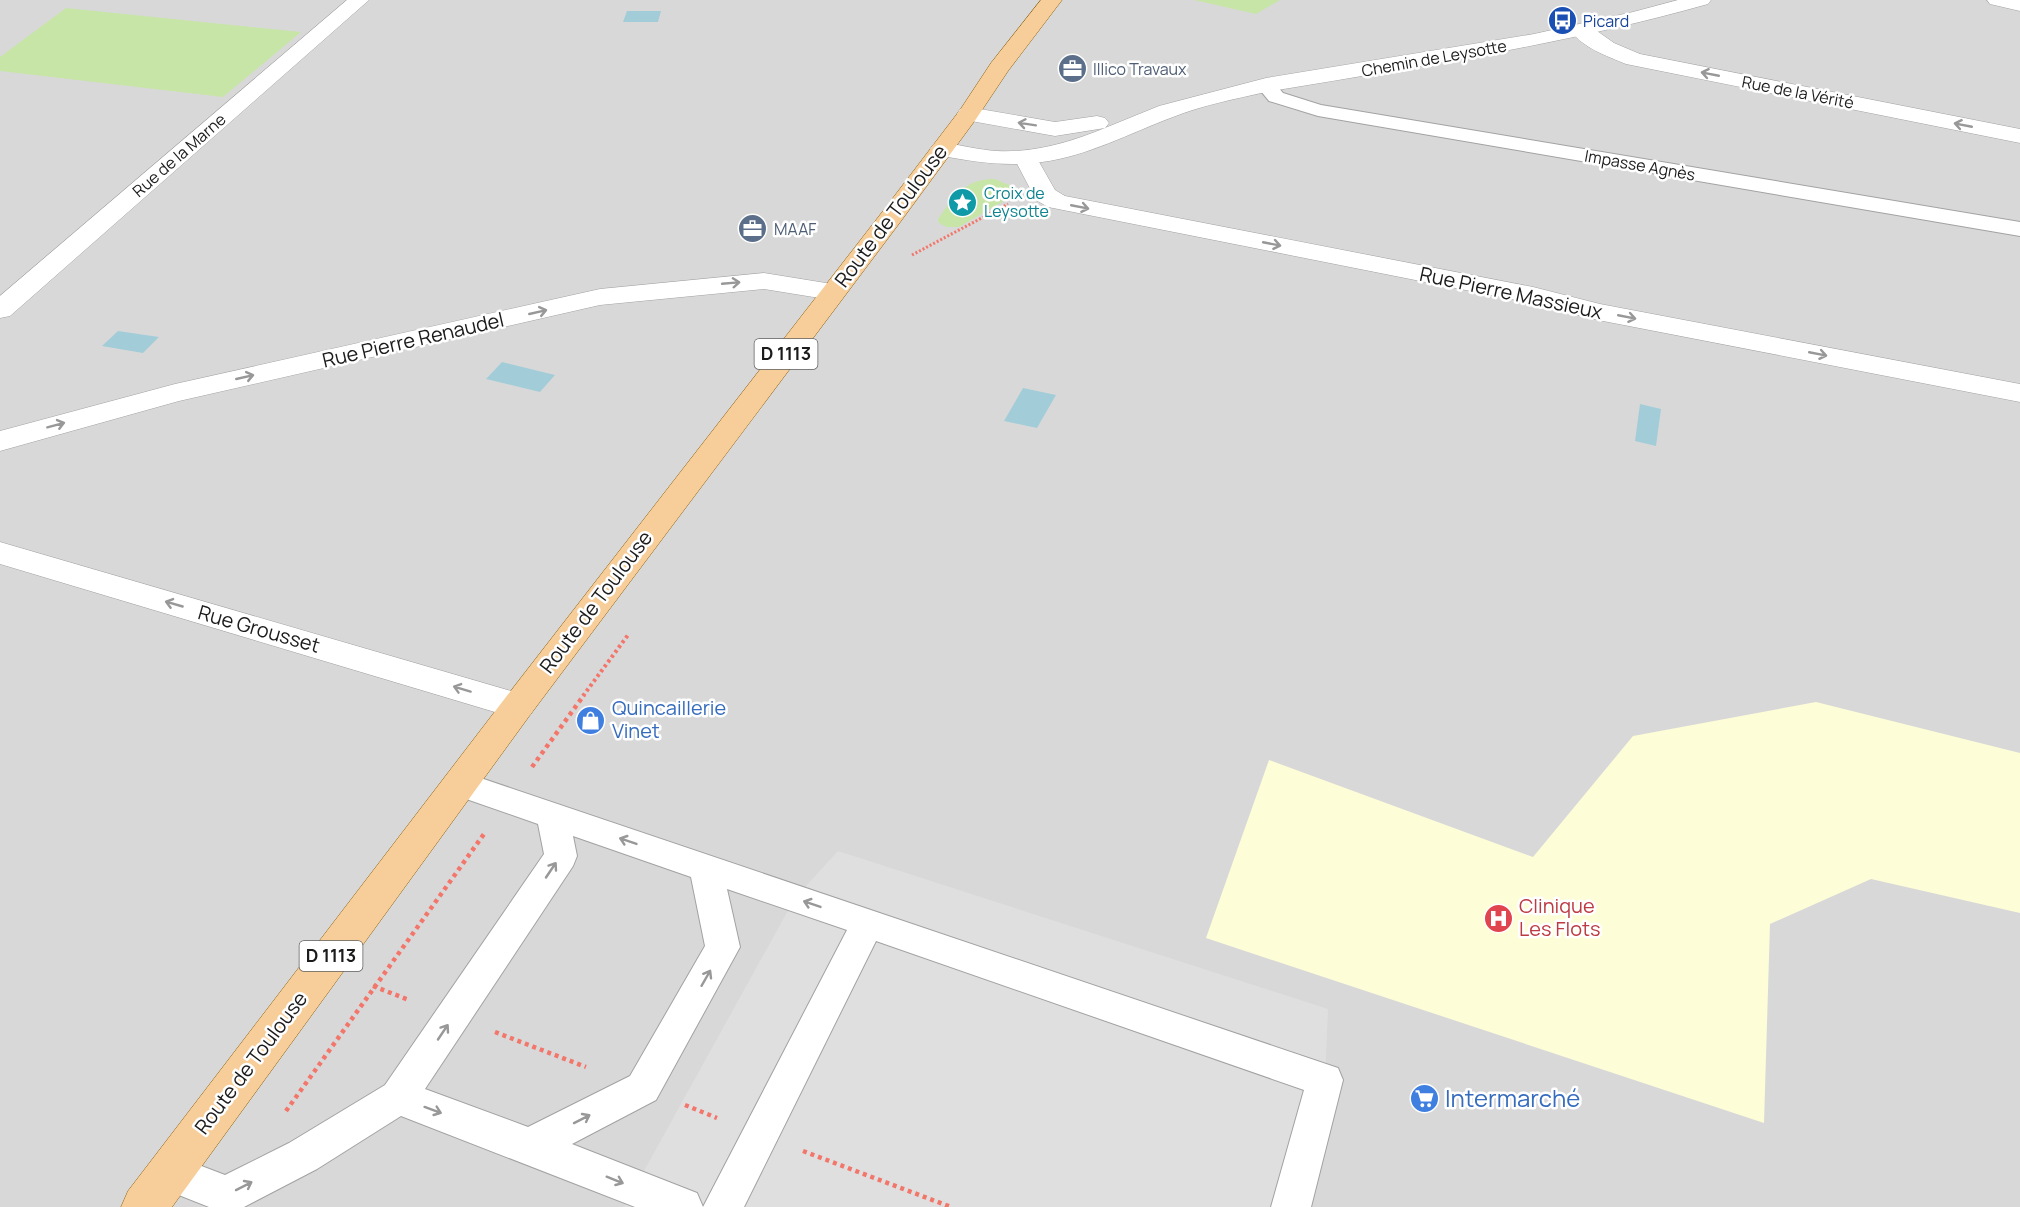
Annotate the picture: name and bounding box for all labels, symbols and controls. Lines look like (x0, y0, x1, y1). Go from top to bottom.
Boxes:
bus stop icon: Picard (1546, 5, 1578, 37)
place label: Picard (1583, 10, 1629, 32)
street label: Chemin de Leysotte (1360, 34, 1508, 82)
office icon: Illico Travaux (1056, 53, 1088, 85)
place label: Illico Travaux (1093, 58, 1187, 80)
one-way arrow (1700, 68, 1720, 79)
street label: Rue de la Vérité (1740, 70, 1856, 114)
street label: Rue de la Marne (128, 108, 230, 202)
one-way arrow (1017, 119, 1037, 130)
one-way arrow (1953, 119, 1973, 130)
street label: Route de Toulouse (828, 139, 953, 292)
street label: Impasse Agnès (1583, 144, 1697, 186)
place label: Croix de Leysotte (984, 182, 1049, 222)
place icon: Croix de Leysotte (947, 186, 979, 218)
one-way arrow (1070, 202, 1089, 213)
office icon: MAAF (737, 213, 769, 245)
place label: MAAF (774, 218, 816, 240)
one-way arrow (1261, 239, 1281, 250)
street label: Rue Pierre Massieux (1417, 260, 1605, 325)
one-way arrow (720, 277, 740, 288)
street label: Rue Pierre Renaudel (319, 305, 506, 374)
one-way arrow (528, 305, 547, 317)
one-way arrow (1617, 312, 1636, 323)
road number: D 1113 (754, 339, 818, 369)
one-way arrow (1808, 349, 1828, 360)
one-way arrow (236, 371, 255, 383)
one-way arrow (47, 419, 66, 430)
street label: Route de Toulouse (533, 525, 658, 678)
one-way arrow (165, 598, 184, 609)
street label: Rue Grousset (195, 598, 323, 659)
one-way arrow (453, 683, 472, 694)
place label: Quincaillerie Vinet (612, 694, 726, 744)
shop icon: Quincaillerie Vinet (575, 704, 607, 736)
one-way arrow (619, 835, 638, 846)
one-way arrow (546, 862, 558, 879)
place label: Clinique Les Flots (1519, 892, 1600, 942)
one-way arrow (803, 898, 822, 909)
hospital icon: Clinique Les Flots (1482, 902, 1514, 934)
road number: D 1113 (300, 941, 362, 971)
one-way arrow (700, 970, 712, 987)
street label: Route de Toulouse (188, 986, 313, 1139)
one-way arrow (437, 1024, 449, 1040)
place label: Intermarché (1445, 1081, 1580, 1114)
supermarket icon: Intermarché (1408, 1083, 1440, 1115)
one-way arrow (423, 1106, 442, 1117)
one-way arrow (573, 1113, 590, 1125)
one-way arrow (606, 1175, 624, 1186)
one-way arrow (234, 1180, 252, 1192)

